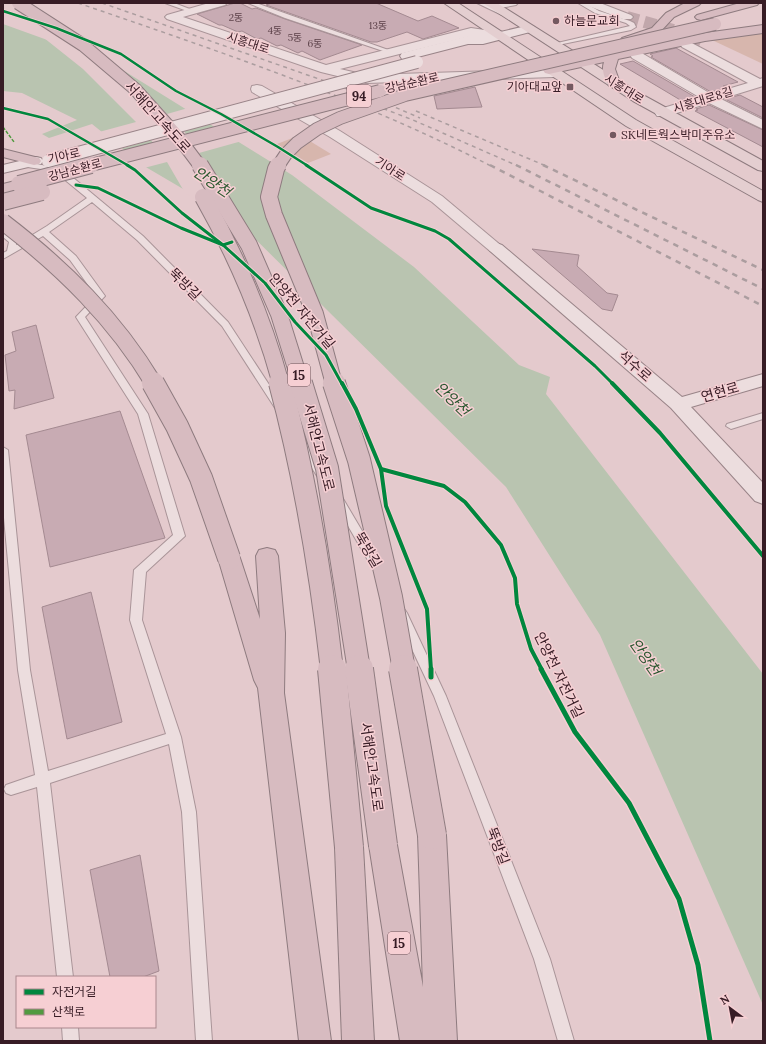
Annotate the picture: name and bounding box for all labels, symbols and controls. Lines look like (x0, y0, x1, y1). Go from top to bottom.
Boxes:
house number: 2동 (229, 11, 243, 24)
place label: 하늘문교회 (564, 13, 619, 28)
marker: 하늘문교회 (551, 16, 561, 26)
house number: 13동 (369, 19, 387, 32)
house number: 4동 (268, 24, 282, 37)
street label: 시흥대로 (225, 29, 271, 56)
house number: 5동 (288, 31, 302, 44)
house number: 6동 (308, 37, 322, 50)
street label: 강남순환로 (383, 69, 440, 96)
street label: 시흥대로 (602, 71, 647, 107)
street label: 서해안고속도로 (121, 77, 195, 157)
place label: 기아대교앞 (507, 79, 562, 94)
marker: 기아대교앞 (565, 82, 575, 92)
street label: 시흥대로8길 (671, 83, 735, 116)
road number: 94 (347, 85, 371, 107)
place label: SK네트웍스박미주유소 (621, 127, 735, 142)
marker: SK네트웍스박미주유소 (608, 130, 618, 140)
street label: 기아로 (46, 144, 82, 167)
street label: 기아로 (372, 153, 408, 184)
street label: 강남순환로 (46, 155, 103, 184)
water label: 안양천 (190, 162, 237, 202)
street label: 뚝방길 (165, 264, 205, 304)
street label: 안양천 자전거길 (265, 269, 339, 353)
street label: 석수로 (615, 347, 656, 386)
road number: 15 (288, 364, 310, 386)
water label: 안양천 (431, 377, 475, 421)
street label: 연현로 (699, 378, 741, 406)
street label: 서해안고속도로 (299, 401, 339, 493)
street label: 뚝방길 (350, 529, 386, 571)
street label: 안양천 자전거길 (530, 629, 588, 721)
water label: 안양천 (626, 634, 666, 681)
street label: 서해안고속도로 (357, 721, 387, 813)
street label: 뚝방길 (483, 825, 513, 867)
road number: 15 (388, 932, 410, 954)
legend (16, 976, 156, 1028)
text: 자전거길 (52, 984, 96, 999)
north arrow (710, 988, 750, 1028)
text: N (717, 991, 732, 1008)
text: 산책로 (52, 1004, 85, 1019)

